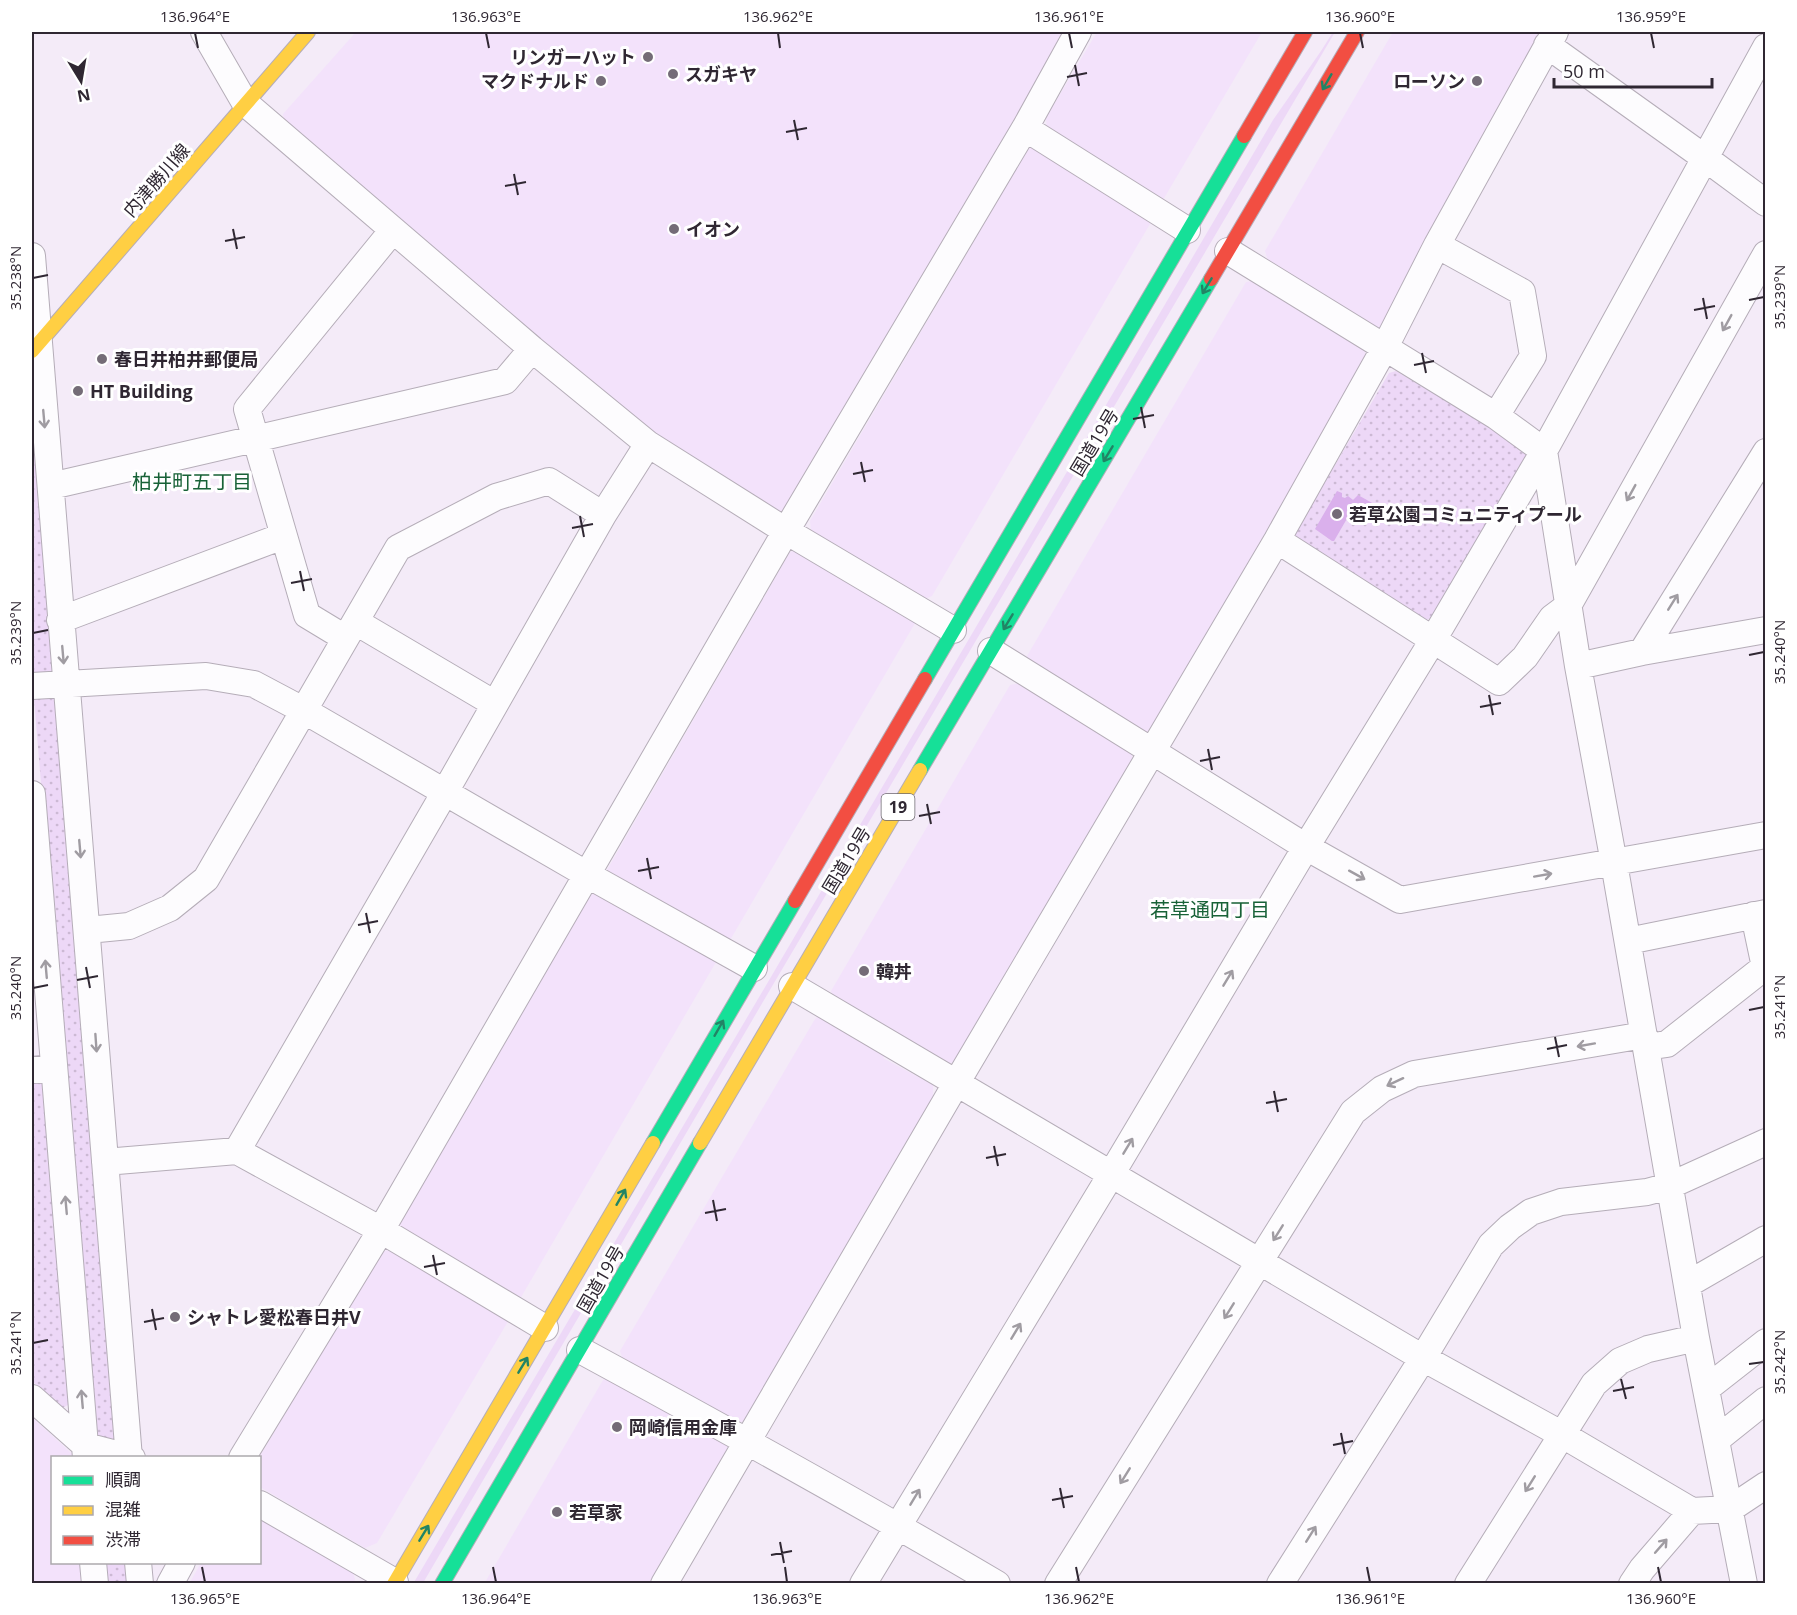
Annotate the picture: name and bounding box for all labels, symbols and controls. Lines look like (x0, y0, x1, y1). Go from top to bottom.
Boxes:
text: 136.964°E (160, 6, 230, 26)
text: 136.963°E (451, 6, 521, 26)
text: 136.962°E (743, 6, 813, 26)
text: 136.961°E (1034, 6, 1104, 26)
text: 136.960°E (1325, 6, 1395, 26)
text: 136.959°E (1616, 6, 1686, 26)
place label: リンガーハット (510, 45, 636, 69)
marker: リンガーハット (641, 50, 655, 64)
north arrow (51, 51, 111, 111)
scale bar (1554, 51, 1712, 89)
text: 50 m (1563, 59, 1605, 83)
place label: スガキヤ (685, 62, 757, 86)
marker: スガキヤ (666, 67, 680, 81)
place label: マクドナルド (481, 69, 589, 93)
place label: ローソン (1393, 69, 1465, 93)
one-way arrow (1321, 73, 1333, 90)
marker: マクドナルド (594, 74, 608, 88)
marker: ローソン (1470, 74, 1484, 88)
text: N (75, 84, 92, 108)
street label: 内津勝川線 (117, 138, 195, 222)
place label: イオン (686, 217, 740, 241)
marker: イオン (667, 222, 681, 236)
text: 35.238°N (5, 246, 25, 310)
text: 35.239°N (1769, 265, 1789, 329)
one-way arrow (1201, 277, 1213, 294)
one-way arrow (1721, 314, 1733, 331)
place label: 春日井柏井郵便局 (114, 347, 258, 371)
marker: 春日井柏井郵便局 (95, 352, 109, 366)
place label: HT Building (90, 379, 193, 403)
marker: HT Building (71, 384, 85, 398)
street label: 国道19号 (1065, 404, 1123, 480)
one-way arrow (39, 408, 50, 428)
one-way arrow (1101, 445, 1113, 462)
district label: 柏井町五丁目 (132, 468, 252, 495)
one-way arrow (1625, 484, 1637, 501)
place label: 若草公園コミュニティプール (1349, 502, 1582, 526)
marker: 若草公園コミュニティプール (1330, 507, 1344, 521)
one-way arrow (1667, 594, 1679, 611)
text: 35.239°N (5, 601, 25, 665)
one-way arrow (1002, 613, 1014, 630)
text: 35.240°N (1769, 620, 1789, 684)
one-way arrow (58, 644, 69, 664)
road number: 19 (882, 794, 914, 820)
street label: 国道19号 (817, 822, 875, 898)
one-way arrow (75, 839, 86, 858)
one-way arrow (1348, 869, 1365, 881)
one-way arrow (1533, 869, 1553, 880)
district label: 若草通四丁目 (1150, 896, 1270, 923)
text: 35.240°N (5, 956, 25, 1020)
one-way arrow (40, 959, 51, 979)
place label: 韓丼 (876, 959, 912, 983)
marker: 韓丼 (857, 964, 871, 978)
one-way arrow (1222, 970, 1234, 987)
text: 35.241°N (1769, 975, 1789, 1039)
one-way arrow (713, 1020, 725, 1037)
one-way arrow (91, 1033, 102, 1053)
one-way arrow (1577, 1040, 1597, 1051)
one-way arrow (1387, 1077, 1405, 1089)
one-way arrow (1122, 1138, 1134, 1155)
one-way arrow (616, 1189, 628, 1206)
one-way arrow (60, 1195, 71, 1215)
one-way arrow (1271, 1225, 1284, 1242)
street label: 国道19号 (571, 1241, 629, 1317)
one-way arrow (1223, 1302, 1235, 1319)
place label: シャトレ愛松春日井V (187, 1305, 361, 1329)
marker: シャトレ愛松春日井V (168, 1310, 182, 1324)
text: 35.241°N (5, 1311, 25, 1375)
one-way arrow (1011, 1323, 1023, 1340)
text: 35.242°N (1769, 1330, 1789, 1394)
one-way arrow (517, 1357, 529, 1374)
one-way arrow (76, 1390, 87, 1410)
place label: 岡崎信用金庫 (629, 1415, 737, 1439)
marker: 岡崎信用金庫 (610, 1420, 624, 1434)
legend (51, 1456, 261, 1564)
text: 順調 (105, 1467, 141, 1491)
one-way arrow (1119, 1467, 1131, 1484)
one-way arrow (1523, 1475, 1535, 1492)
one-way arrow (910, 1489, 922, 1506)
text: 混雑 (105, 1497, 141, 1521)
place label: 若草家 (569, 1500, 623, 1524)
marker: 若草家 (550, 1505, 564, 1519)
one-way arrow (418, 1525, 430, 1542)
one-way arrow (1306, 1526, 1318, 1543)
text: 渋滞 (105, 1527, 141, 1551)
one-way arrow (1654, 1539, 1668, 1554)
text: 136.965°E (170, 1588, 240, 1608)
text: 136.964°E (461, 1588, 531, 1608)
text: 136.963°E (752, 1588, 822, 1608)
text: 136.962°E (1044, 1588, 1114, 1608)
text: 136.961°E (1335, 1588, 1405, 1608)
text: 136.960°E (1626, 1588, 1696, 1608)

